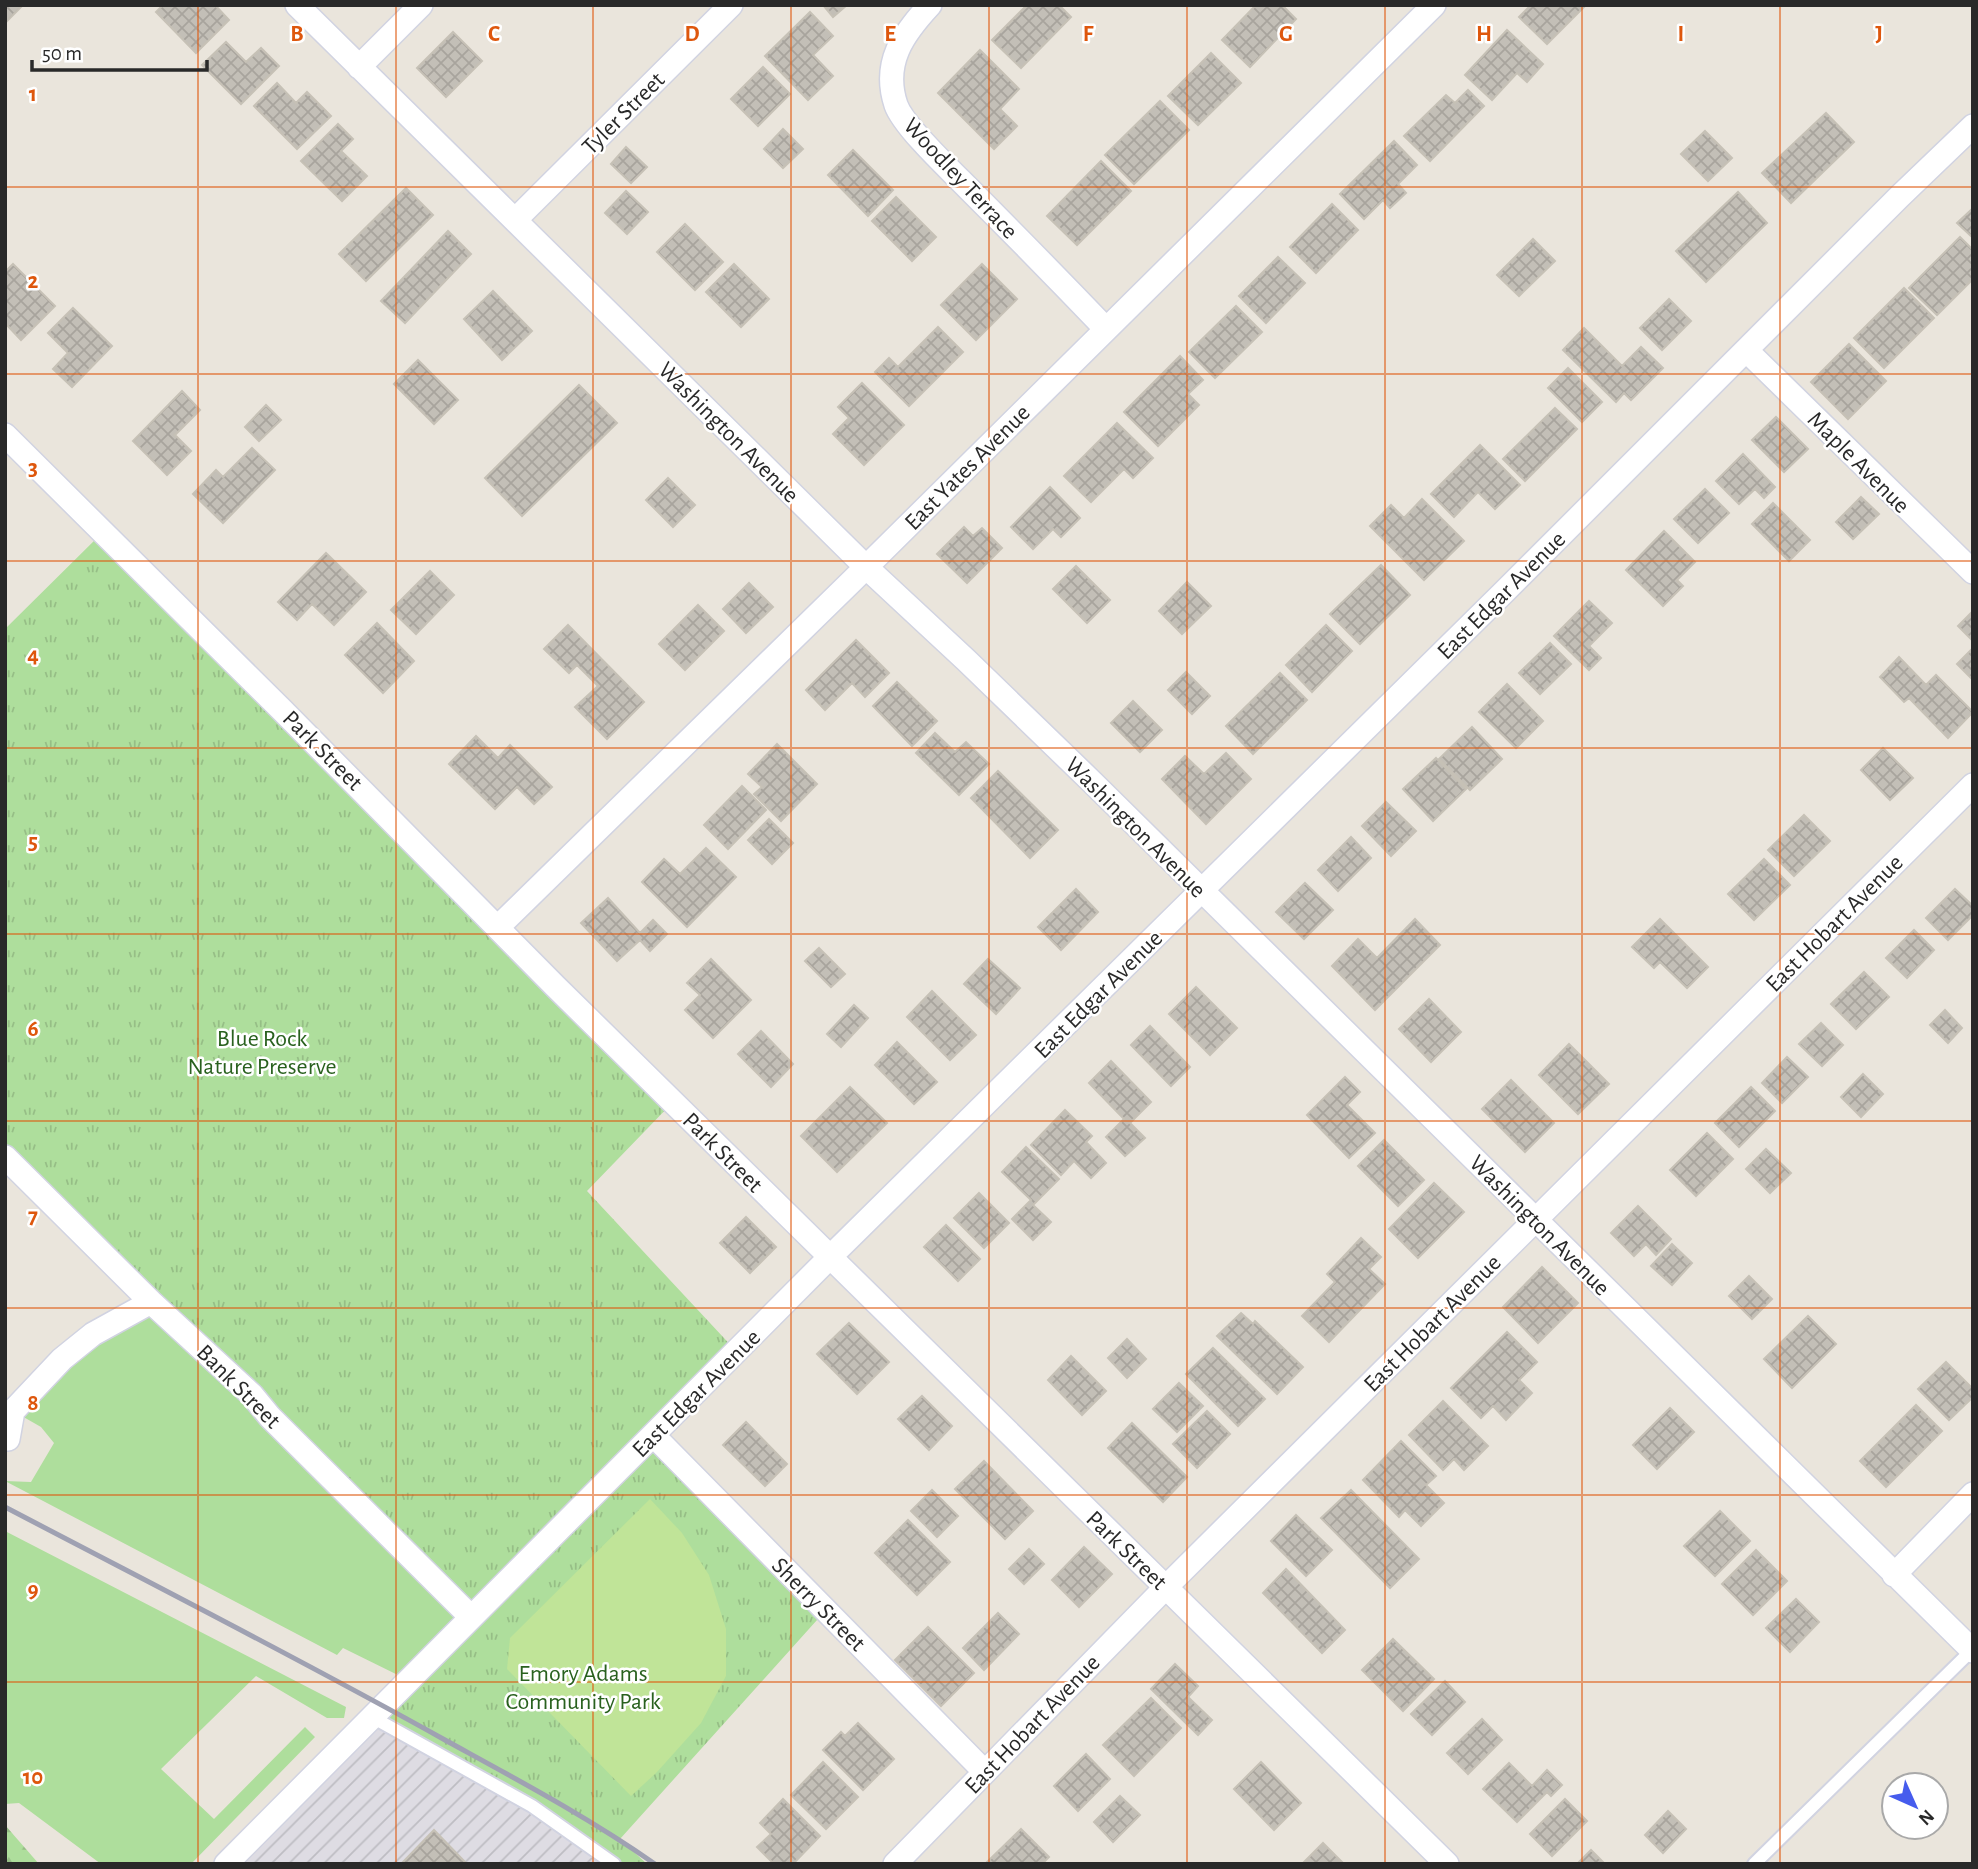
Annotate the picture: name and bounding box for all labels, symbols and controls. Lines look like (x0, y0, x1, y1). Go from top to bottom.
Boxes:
text: B (290, 23, 304, 46)
text: C (488, 23, 500, 46)
text: D (684, 23, 700, 46)
text: E (884, 23, 896, 46)
text: F (1083, 23, 1094, 46)
text: G (1279, 23, 1293, 46)
text: H (1476, 23, 1492, 46)
text: I (1678, 23, 1684, 46)
text: J (1875, 23, 1883, 46)
scale bar (32, 28, 206, 72)
text: 50 m (42, 43, 82, 64)
street label: Tyler Street (578, 68, 670, 160)
text: 1 (29, 83, 37, 106)
street label: Woodley Terrace (898, 114, 1022, 244)
text: 2 (28, 270, 39, 293)
street label: Washington Avenue (653, 358, 803, 508)
street label: East Yates Avenue (900, 400, 1035, 535)
street label: Maple Avenue (1803, 407, 1914, 518)
text: 3 (28, 457, 38, 480)
street label: East Edgar Avenue (1433, 527, 1570, 664)
text: 4 (27, 644, 39, 667)
street label: Park Street (278, 706, 367, 795)
street label: Washington Avenue (1060, 753, 1210, 903)
text: 5 (28, 831, 38, 854)
street label: East Hobart Avenue (1762, 851, 1908, 997)
street label: East Edgar Avenue (1030, 926, 1167, 1063)
text: 6 (27, 1018, 39, 1041)
park label: Blue Rock Nature Preserve (187, 1027, 337, 1079)
street label: Park Street (678, 1108, 767, 1197)
street label: Washington Avenue (1464, 1151, 1614, 1301)
text: 7 (28, 1205, 38, 1228)
street label: East Hobart Avenue (1360, 1251, 1506, 1397)
street label: East Edgar Avenue (628, 1325, 765, 1462)
street label: Bank Street (192, 1340, 285, 1433)
text: 8 (27, 1392, 39, 1415)
street label: Park Street (1081, 1507, 1172, 1595)
street label: Sherry Street (767, 1553, 870, 1656)
text: 9 (27, 1579, 39, 1602)
street label: East Hobart Avenue (961, 1651, 1105, 1799)
park label: Emory Adams Community Park (505, 1662, 661, 1714)
text: 10 (23, 1766, 43, 1789)
north arrow (1880, 1771, 1950, 1841)
text: N (1915, 1806, 1937, 1828)

